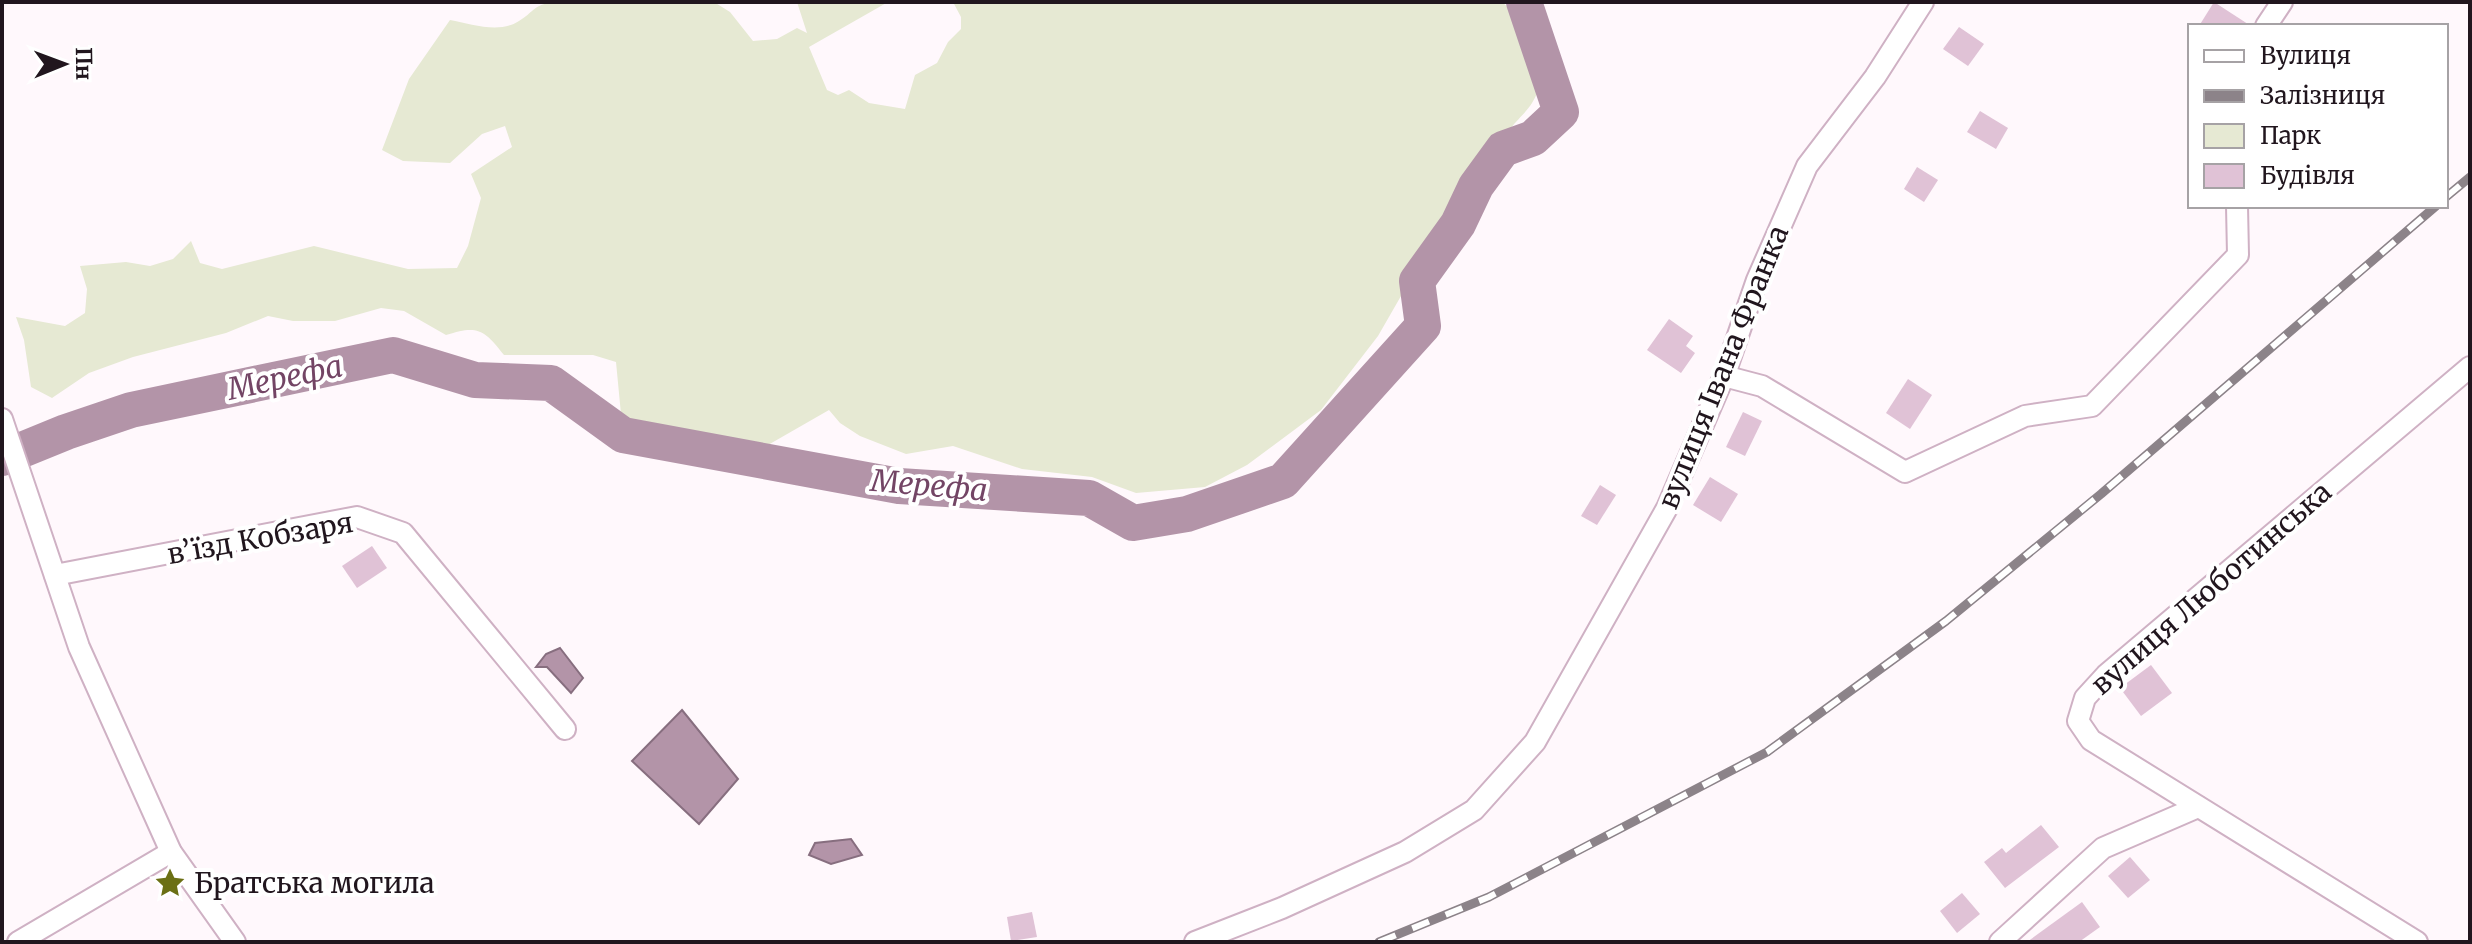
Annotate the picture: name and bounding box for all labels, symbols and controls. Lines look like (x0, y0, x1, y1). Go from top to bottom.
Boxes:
north arrow (24, 24, 104, 104)
legend (2188, 24, 2448, 208)
text: Вулиця (2260, 40, 2351, 71)
text: Пн (70, 47, 98, 80)
text: Залізниця (2260, 80, 2385, 111)
text: Парк (2260, 120, 2321, 151)
text: Будівля (2260, 160, 2355, 191)
street label: вулиця Івана Франка (1650, 220, 1796, 514)
water label: Мерефа (222, 346, 346, 408)
water label: Мерефа (867, 461, 989, 509)
street label: вулиця Люботинська (2083, 474, 2339, 702)
street label: в’їзд Кобзаря (164, 504, 356, 572)
place label: Братська могила (194, 865, 434, 901)
place icon: Братська могила (153, 866, 187, 900)

